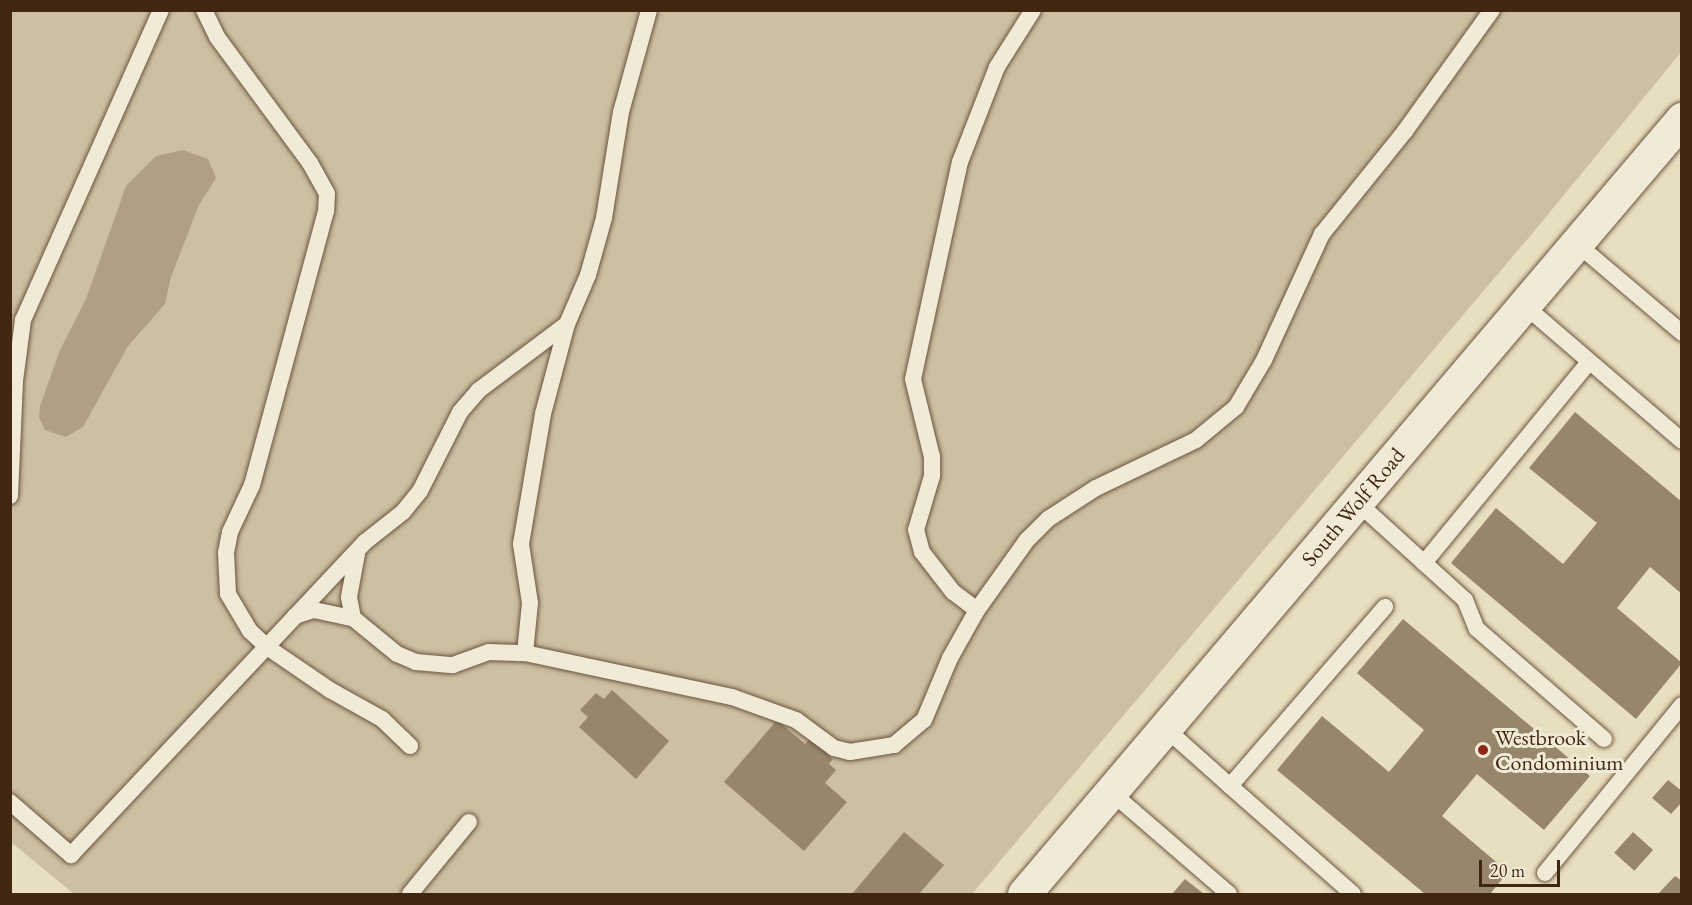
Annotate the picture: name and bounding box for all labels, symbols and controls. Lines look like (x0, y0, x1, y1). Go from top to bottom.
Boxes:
street label: South Wolf Road (1296, 442, 1410, 572)
place label: Westbrook Condominium (1495, 724, 1623, 776)
marker: Westbrook Condominium (1476, 743, 1490, 757)
scale bar (1482, 848, 1563, 886)
text: 20 m (1490, 859, 1525, 882)

